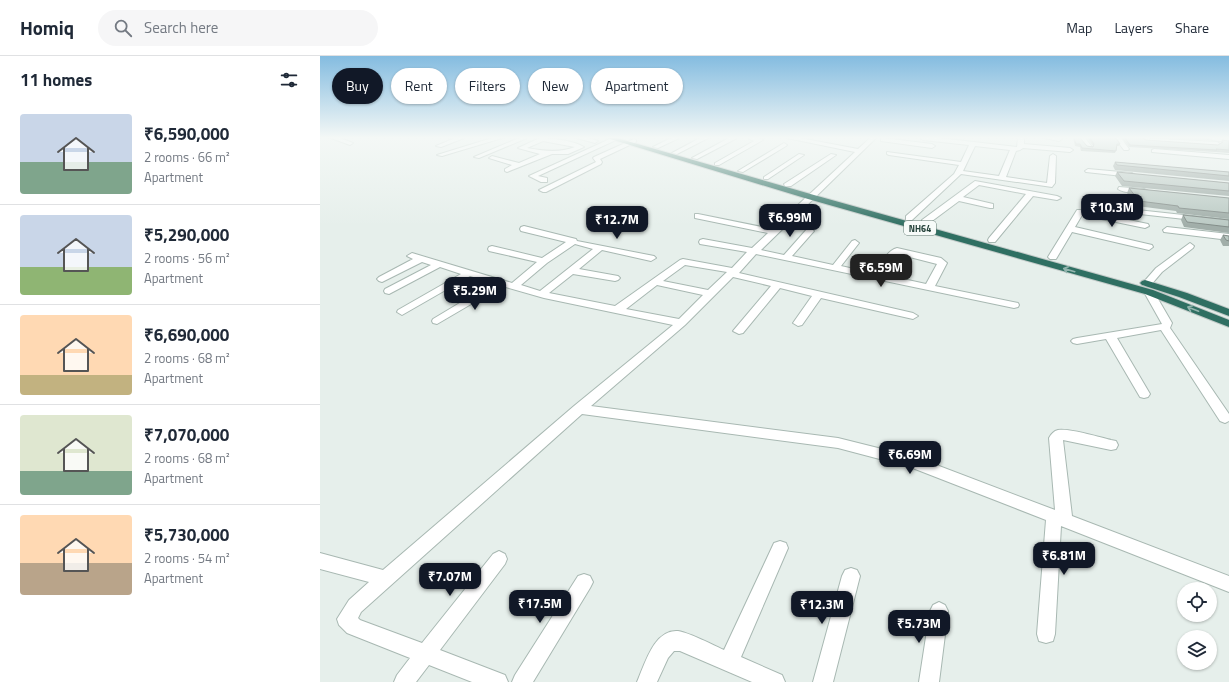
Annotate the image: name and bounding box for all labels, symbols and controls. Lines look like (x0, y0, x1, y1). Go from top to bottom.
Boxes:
search box (98, 10, 378, 46)
text: Homiq (20, 13, 74, 42)
text: Search here (144, 16, 218, 39)
icon: search (112, 17, 134, 39)
text: Map (1066, 17, 1092, 38)
text: Layers (1114, 17, 1153, 38)
text: Share (1175, 17, 1209, 38)
text: 11 homes (20, 67, 92, 93)
chip: Buy (332, 68, 383, 104)
chip: Rent (391, 68, 447, 104)
chip: Filters (455, 68, 520, 104)
chip: New (528, 68, 583, 104)
chip: Apartment (591, 68, 683, 104)
icon: filters (278, 69, 300, 91)
text: ₹6,590,000 (144, 121, 229, 147)
icon: home (52, 130, 100, 178)
text: 2 rooms · 66 m² (144, 147, 230, 167)
text: Apartment (144, 167, 203, 187)
pin: ₹10.3M (1079, 194, 1145, 228)
text: ₹10.3M (1090, 197, 1134, 217)
pin: ₹6.99M (757, 204, 823, 238)
pin: ₹12.7M (584, 206, 650, 240)
text: ₹6.99M (768, 207, 812, 227)
text: ₹12.7M (595, 209, 639, 229)
road number: NH64 (904, 221, 936, 235)
text: ₹5,290,000 (144, 222, 229, 248)
icon: home (52, 231, 100, 279)
text: 2 rooms · 56 m² (144, 248, 230, 268)
pin: ₹6.59M (848, 254, 914, 288)
text: ₹6.59M (859, 257, 903, 277)
one-way arrow (1063, 266, 1076, 273)
text: Apartment (144, 268, 203, 288)
pin: ₹5.29M (442, 277, 508, 311)
text: ₹5.29M (453, 280, 497, 300)
one-way arrow (1186, 305, 1199, 312)
text: ₹6,690,000 (144, 322, 229, 348)
icon: home (52, 331, 100, 379)
text: 2 rooms · 68 m² (144, 348, 230, 368)
text: Apartment (144, 368, 203, 388)
text: ₹7,070,000 (144, 422, 229, 448)
icon: home (52, 431, 100, 479)
pin: ₹6.69M (877, 441, 943, 475)
text: ₹6.69M (888, 444, 932, 464)
text: 2 rooms · 68 m² (144, 448, 230, 468)
text: Apartment (144, 468, 203, 488)
text: ₹5,730,000 (144, 522, 229, 548)
icon: home (52, 531, 100, 579)
pin: ₹6.81M (1031, 542, 1097, 576)
text: ₹6.81M (1042, 545, 1086, 565)
text: 2 rooms · 54 m² (144, 548, 230, 568)
pin: ₹7.07M (417, 563, 483, 597)
text: ₹7.07M (428, 566, 472, 586)
text: Apartment (144, 568, 203, 588)
map controls (1177, 582, 1217, 670)
button: locate (1177, 582, 1217, 622)
pin: ₹17.5M (507, 590, 573, 624)
pin: ₹12.3M (789, 591, 855, 625)
text: ₹17.5M (518, 593, 562, 613)
text: ₹12.3M (800, 594, 844, 614)
pin: ₹5.73M (886, 610, 952, 644)
text: ₹5.73M (897, 613, 941, 633)
button: layers (1177, 630, 1217, 670)

